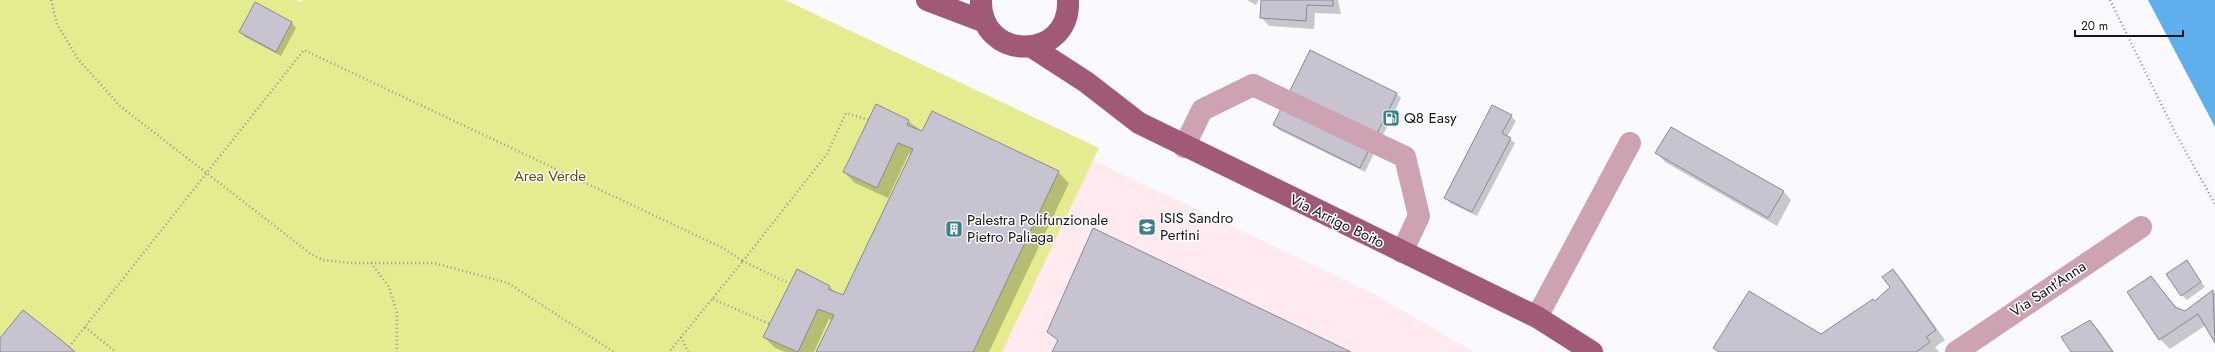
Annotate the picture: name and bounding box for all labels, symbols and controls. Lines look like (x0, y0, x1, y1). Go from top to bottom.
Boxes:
scale bar (2075, 12, 2183, 38)
text: 20 m (2081, 17, 2108, 35)
place label: Q8 Easy (1404, 107, 1457, 129)
fuel station icon: Q8 Easy (1381, 108, 1401, 128)
park label: Area Verde (514, 165, 586, 187)
street label: Via Arrigo Boito (1286, 189, 1388, 253)
place label: ISIS Sandro Pertini (1160, 207, 1233, 246)
place label: Palestra Polifunzionale Pietro Paliaga (967, 209, 1109, 248)
school or university icon: ISIS Sandro Pertini (1137, 217, 1157, 237)
building icon: Palestra Polifunzionale Pietro Paliaga (944, 219, 964, 239)
street label: Via Sant'Anna (2006, 255, 2090, 323)

